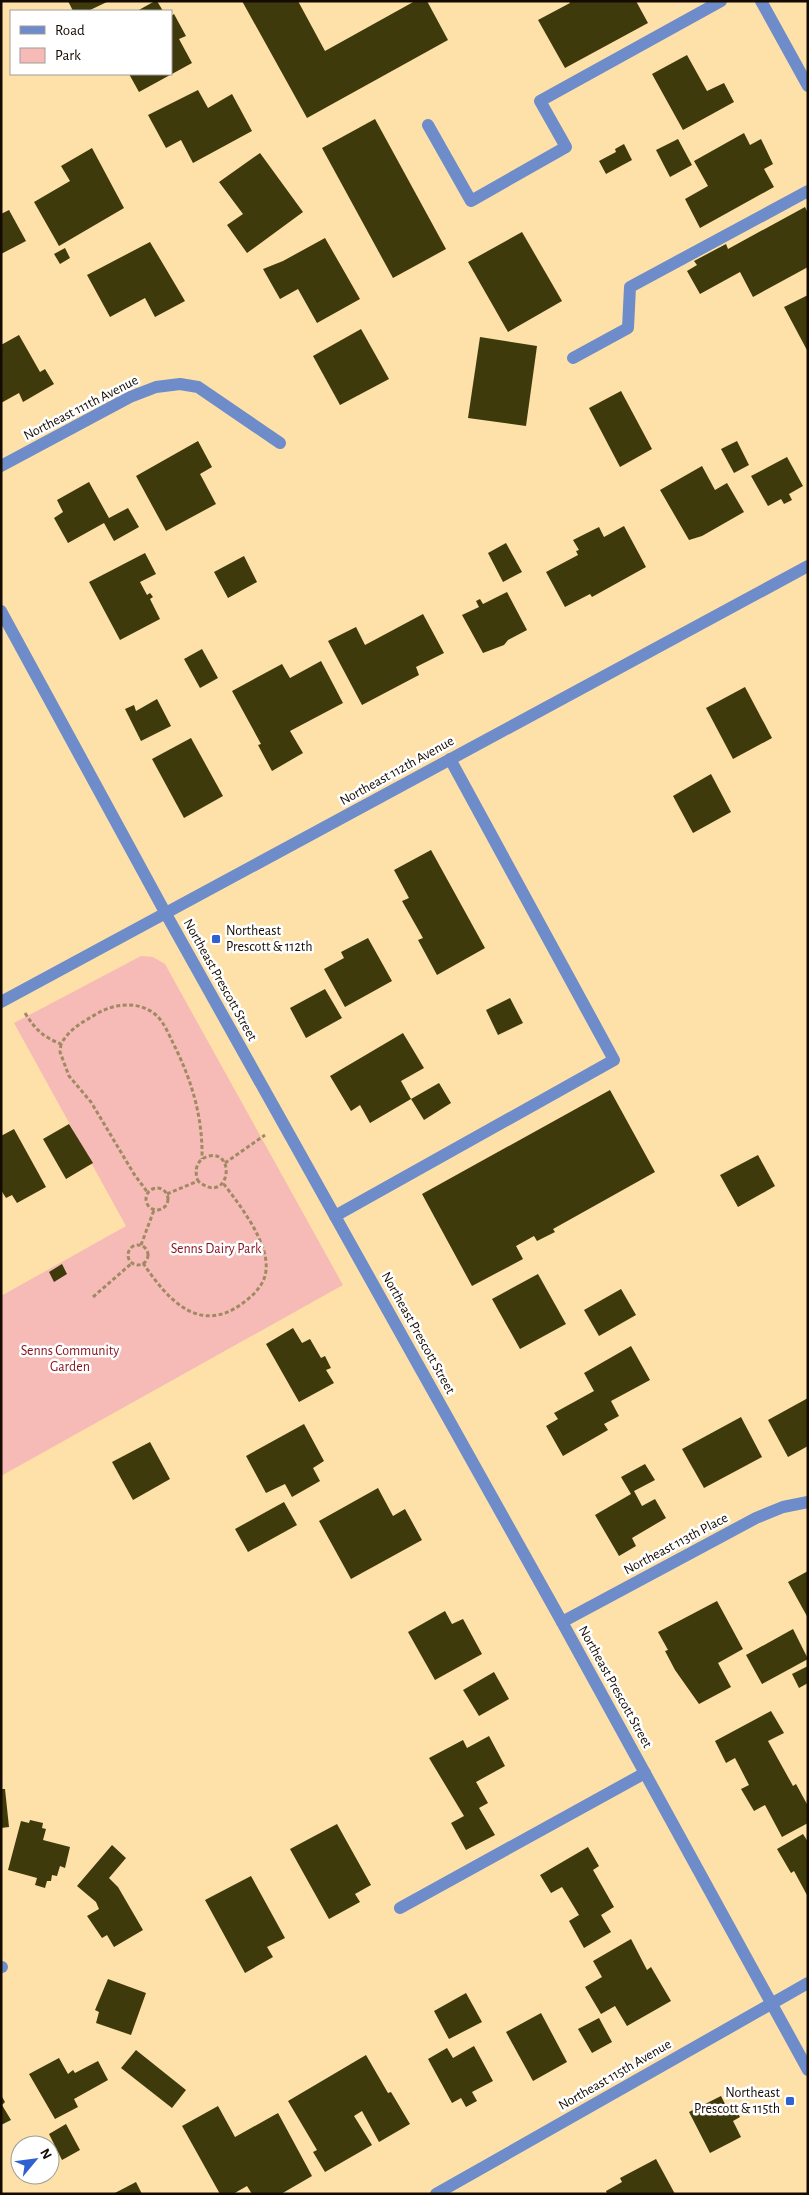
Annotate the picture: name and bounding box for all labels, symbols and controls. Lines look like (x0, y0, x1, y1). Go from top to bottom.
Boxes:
legend (10, 10, 172, 75)
text: Road (55, 23, 85, 38)
text: Park (55, 48, 81, 63)
street label: Northeast 111th Avenue (21, 373, 141, 443)
street label: Northeast 112th Avenue (338, 734, 456, 808)
street label: Northeast Prescott Street (181, 917, 260, 1044)
place label: Northeast Prescott & 112th (226, 924, 313, 954)
marker: Northeast Prescott & 112th (210, 933, 222, 945)
park label: Senns Dairy Park (171, 1242, 262, 1256)
street label: Northeast Prescott Street (379, 1270, 458, 1397)
park label: Senns Community Garden (21, 1344, 119, 1374)
street label: Northeast 113th Place (622, 1511, 730, 1577)
street label: Northeast Prescott Street (576, 1624, 655, 1751)
street label: Northeast 115th Avenue (556, 2037, 674, 2113)
place label: Northeast Prescott & 115th (694, 2086, 781, 2116)
marker: Northeast Prescott & 115th (784, 2095, 796, 2107)
north arrow (10, 2135, 60, 2185)
text: N (37, 2147, 54, 2162)

